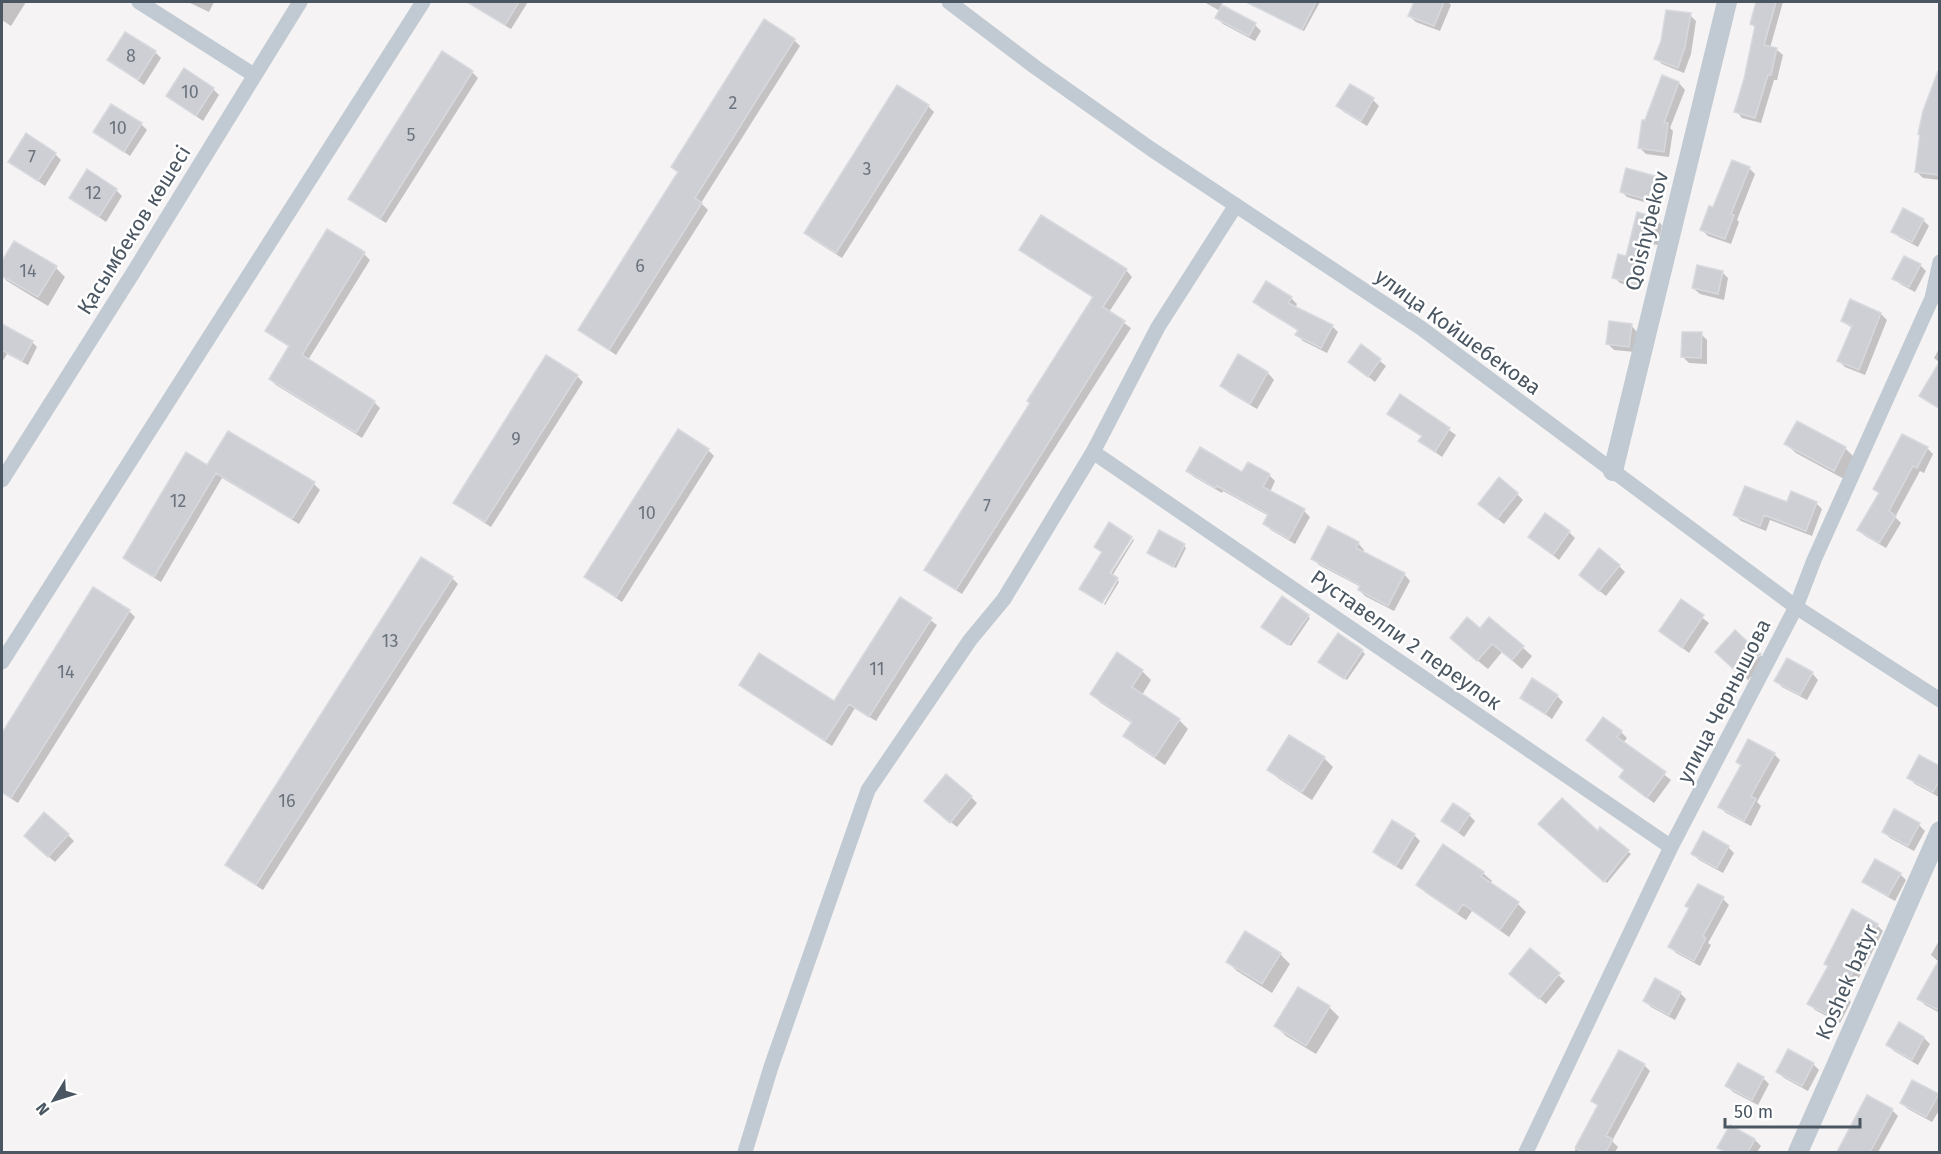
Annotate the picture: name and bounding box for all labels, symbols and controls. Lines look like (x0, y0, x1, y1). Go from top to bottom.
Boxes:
house number: 8 (126, 45, 136, 67)
house number: 10 (181, 81, 199, 103)
house number: 2 (729, 92, 738, 114)
house number: 10 (109, 117, 127, 139)
house number: 5 (406, 124, 416, 146)
street label: Қасымбеков көшесі (71, 141, 197, 319)
house number: 7 (28, 146, 36, 168)
house number: 3 (863, 158, 871, 180)
street label: Qoishybekov (1620, 168, 1675, 293)
house number: 12 (85, 182, 101, 204)
house number: 6 (635, 255, 645, 277)
house number: 14 (19, 260, 37, 282)
street label: улица Койшебекова (1370, 263, 1546, 401)
house number: 9 (511, 428, 521, 450)
house number: 12 (170, 490, 186, 512)
house number: 7 (983, 495, 991, 517)
house number: 10 (638, 502, 656, 524)
street label: Руставелли 2 переулок (1306, 564, 1506, 716)
street label: улица Чернышова (1671, 615, 1777, 787)
house number: 13 (382, 630, 398, 652)
house number: 11 (869, 658, 885, 680)
house number: 14 (57, 661, 75, 683)
house number: 16 (278, 790, 296, 812)
street label: Koshek batyr (1810, 920, 1884, 1044)
north arrow (24, 1070, 84, 1130)
scale bar (1725, 1091, 1860, 1129)
text: N (32, 1099, 53, 1119)
text: 50 m (1734, 1101, 1773, 1123)

